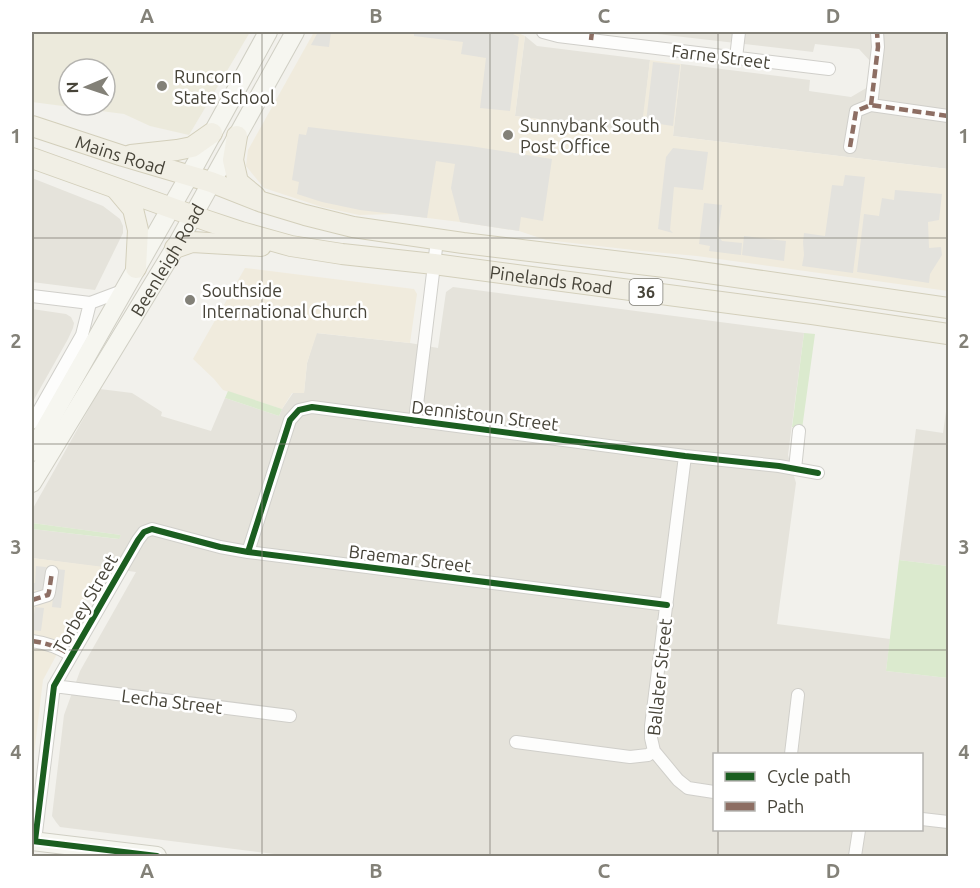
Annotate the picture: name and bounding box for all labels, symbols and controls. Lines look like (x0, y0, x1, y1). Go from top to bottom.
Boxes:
text: A (140, 4, 154, 27)
text: B (369, 4, 383, 27)
text: C (598, 4, 611, 27)
text: D (826, 4, 840, 27)
street label: Farne Street (670, 40, 772, 72)
north arrow (57, 57, 117, 117)
place label: Runcorn State School (174, 66, 275, 107)
marker: Runcorn State School (155, 79, 169, 93)
text: N (63, 81, 81, 94)
place label: Sunnybank South Post Office (520, 115, 660, 156)
text: 1 (10, 124, 22, 147)
text: 1 (958, 124, 970, 147)
marker: Sunnybank South Post Office (501, 128, 515, 142)
street label: Mains Road (73, 131, 168, 178)
street label: Beenleigh Road (126, 200, 208, 319)
street label: Pinelands Road (489, 261, 614, 298)
road number: 36 (630, 279, 662, 305)
place label: Southside International Church (202, 280, 368, 321)
marker: Southside International Church (183, 293, 197, 307)
text: 2 (10, 329, 22, 352)
text: 2 (958, 329, 970, 352)
street label: Dennistoun Street (410, 396, 560, 434)
text: 3 (10, 535, 22, 558)
text: 3 (958, 535, 970, 558)
street label: Braemar Street (348, 541, 472, 575)
street label: Torbey Street (49, 550, 121, 656)
street label: Ballater Street (643, 617, 675, 737)
street label: Lecha Street (120, 685, 224, 717)
text: 4 (10, 740, 22, 763)
text: 4 (958, 740, 970, 763)
legend (713, 753, 923, 831)
text: Cycle path (767, 766, 851, 786)
text: Path (767, 796, 804, 816)
text: A (140, 859, 154, 882)
text: B (369, 859, 383, 882)
text: C (598, 859, 611, 882)
text: D (826, 859, 840, 882)

